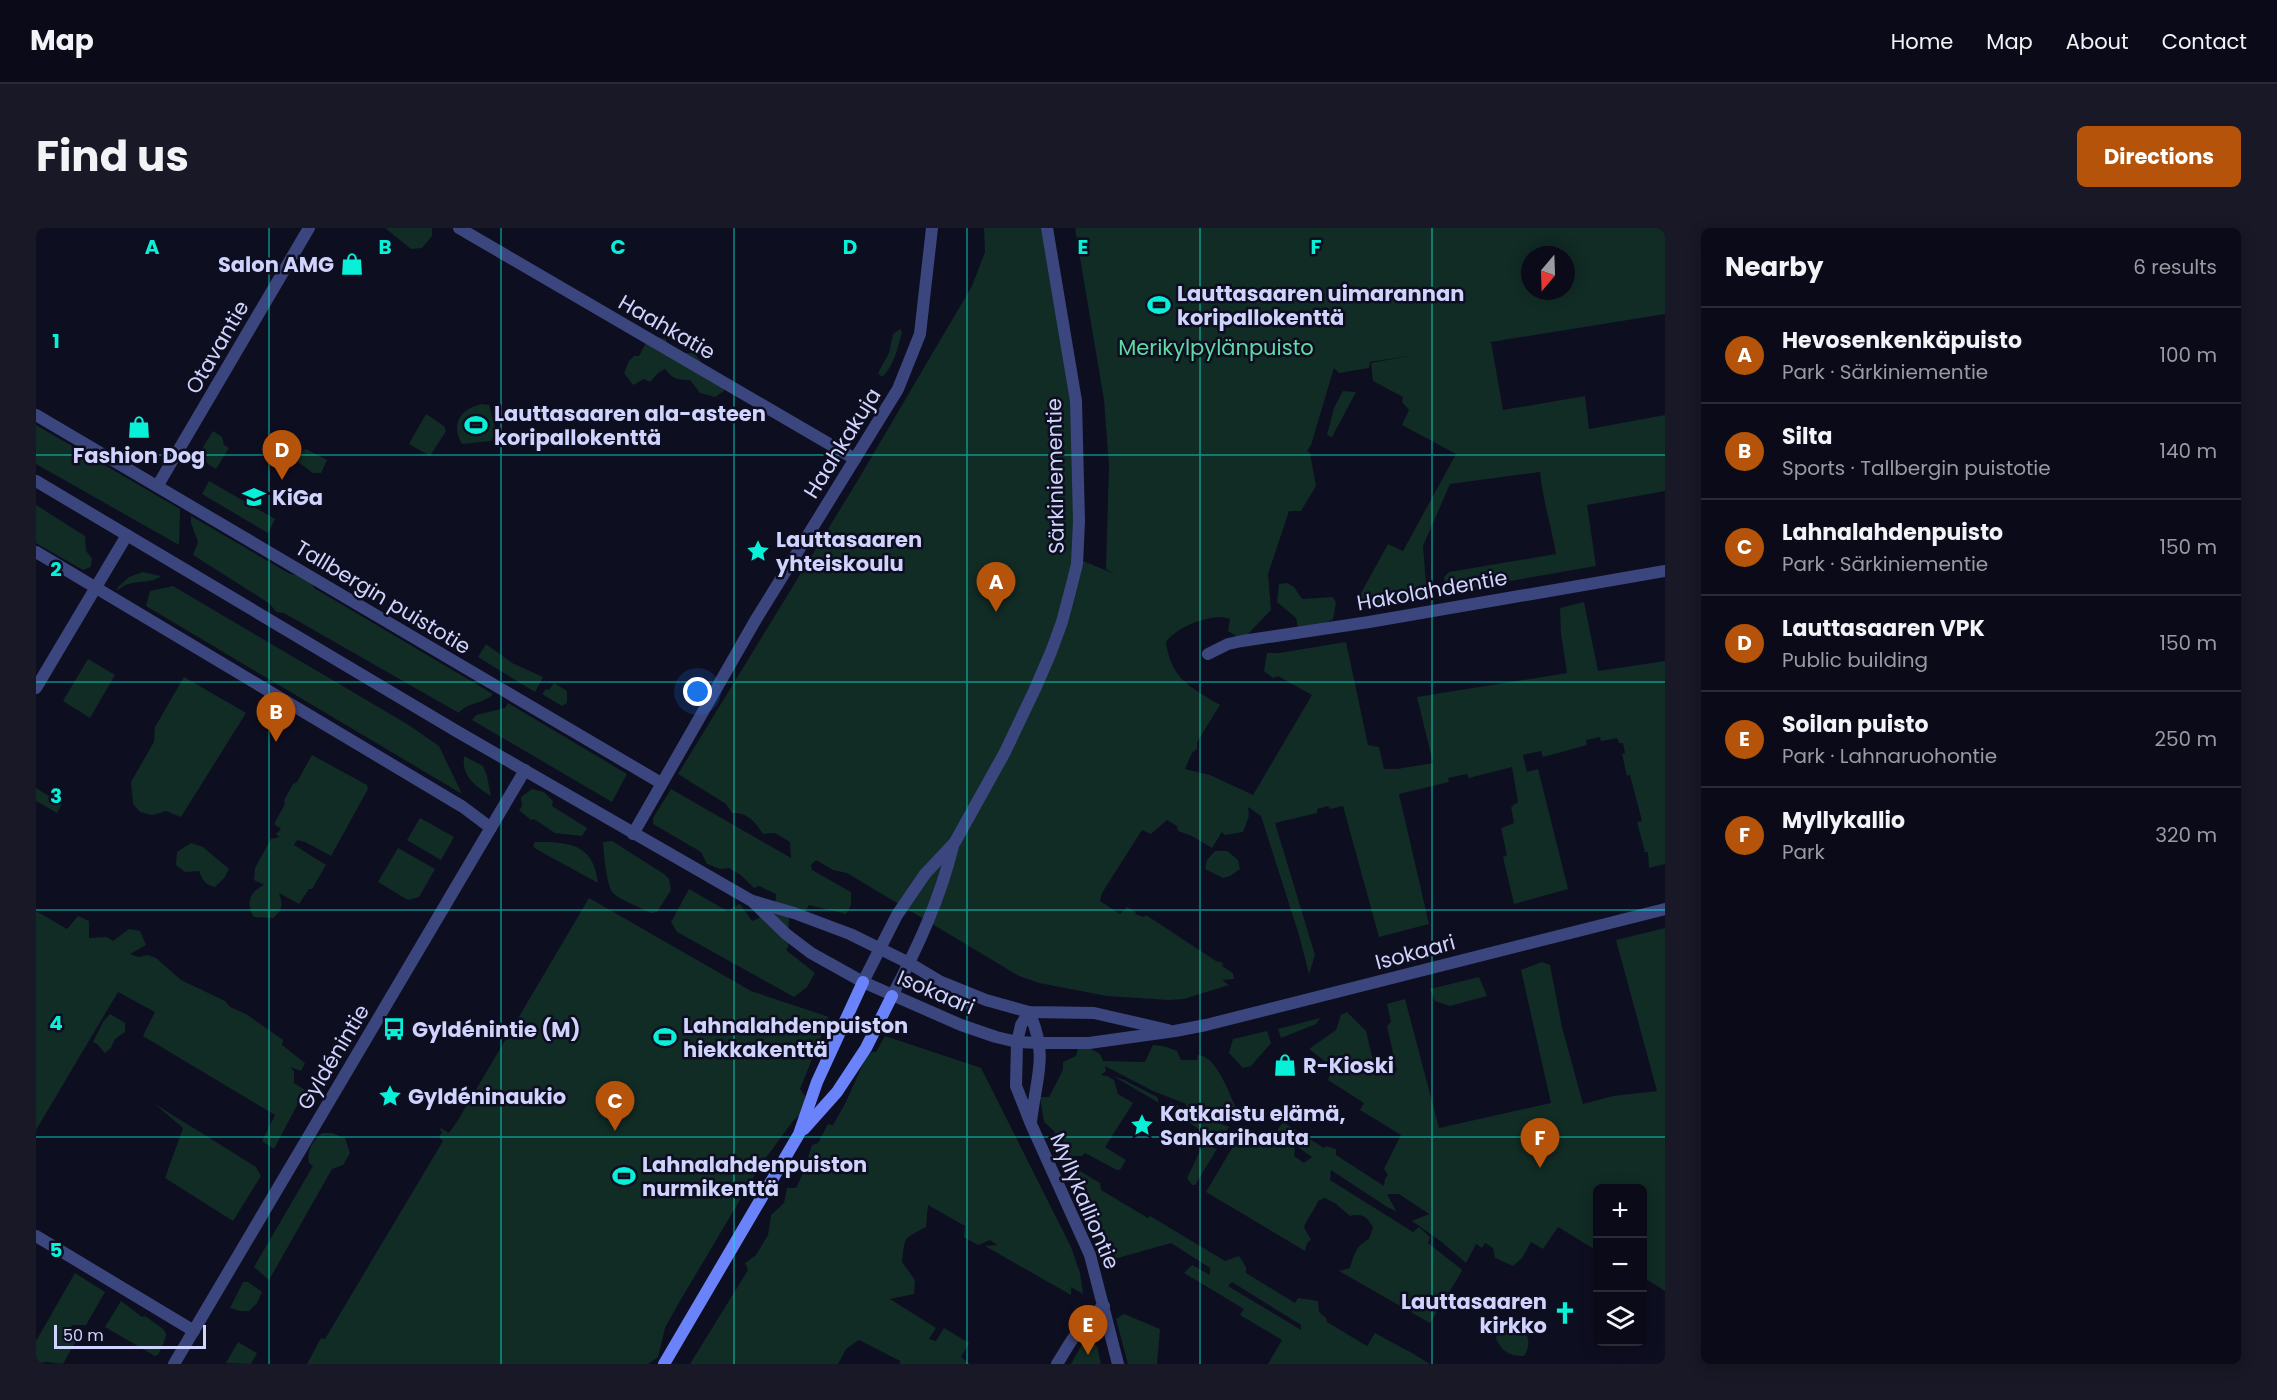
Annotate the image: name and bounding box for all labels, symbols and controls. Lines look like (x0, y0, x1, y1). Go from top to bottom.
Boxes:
text: Map (30, 21, 94, 60)
text: Home (1891, 27, 1953, 56)
text: Map (1986, 27, 2033, 56)
text: About (2066, 27, 2129, 56)
text: Contact (2162, 27, 2247, 56)
button: Directions (2077, 126, 2241, 187)
text: Find us (36, 127, 189, 186)
text: A (145, 233, 160, 261)
text: B (378, 233, 392, 261)
text: C (610, 233, 626, 261)
text: D (843, 233, 857, 261)
text: E (1078, 233, 1088, 261)
text: F (1311, 233, 1322, 261)
north arrow (1521, 246, 1575, 300)
text: Nearby (1725, 249, 1823, 285)
place label: Salon AMG (218, 250, 334, 279)
shop icon: Salon AMG (339, 251, 365, 277)
text: 6 results (2133, 253, 2217, 281)
place label: Lauttasaaren uimarannan koripallokenttä (1177, 279, 1464, 332)
street label: Haahkatie (613, 288, 721, 366)
sports icon: Lauttasaaren uimarannan koripallokenttä (1146, 292, 1172, 318)
street label: Otavantie (179, 295, 255, 399)
text: Hevosenkenkäpuisto (1782, 325, 2022, 356)
text: 1 (52, 327, 60, 355)
park label: Merikylpylänpuisto (1118, 333, 1314, 362)
text: A (1737, 341, 1752, 369)
text: 100 m (2160, 341, 2217, 369)
text: Park · Särkiniementie (1782, 358, 1988, 386)
street label: Haahkakuja (797, 382, 887, 504)
street label: Särkiniementie (1039, 398, 1071, 554)
place label: Lauttasaaren ala-asteen koripallokenttä (494, 399, 766, 452)
sports icon: Lauttasaaren ala-asteen koripallokenttä (463, 412, 489, 438)
shop icon: Fashion Dog (126, 414, 152, 440)
text: Silta (1782, 421, 1832, 452)
pin: D (262, 430, 302, 480)
text: B (1738, 437, 1751, 465)
text: 140 m (2160, 437, 2217, 465)
place label: Fashion Dog (73, 441, 205, 470)
text: Sports · Tallbergin puistotie (1782, 454, 2051, 482)
place label: KiGa (272, 483, 323, 512)
school or university icon: KiGa (241, 484, 267, 510)
text: Lahnalahdenpuisto (1782, 517, 2003, 548)
place label: Lauttasaaren yhteiskoulu (775, 525, 922, 578)
street label: Tallbergin puistotie (290, 533, 476, 661)
text: C (1737, 533, 1752, 561)
text: 150 m (2160, 533, 2217, 561)
place icon: Lauttasaaren yhteiskoulu (745, 538, 771, 564)
text: Park · Särkiniementie (1782, 550, 1988, 578)
text: 2 (50, 555, 62, 583)
pin: A (976, 562, 1016, 612)
street label: Hakolahdentie (1354, 562, 1510, 618)
text: Lauttasaaren VPK (1782, 613, 1985, 644)
text: D (1737, 629, 1752, 657)
text: 150 m (2160, 629, 2217, 657)
text: Public building (1782, 646, 1928, 674)
your location (683, 677, 712, 706)
pin: B (256, 692, 296, 742)
text: Soilan puisto (1782, 709, 1928, 740)
text: E (1739, 725, 1750, 753)
text: 250 m (2154, 725, 2217, 753)
text: Park · Lahnaruohontie (1782, 742, 1997, 770)
text: 3 (50, 782, 62, 810)
text: Myllykallio (1782, 805, 1905, 836)
text: F (1739, 821, 1750, 849)
text: 320 m (2155, 821, 2217, 849)
text: Park (1782, 838, 1825, 866)
street label: Isokaari (1372, 927, 1458, 977)
street label: Isokaari (893, 963, 979, 1021)
street label: Gyldénintie (290, 999, 376, 1115)
text: 4 (49, 1009, 63, 1037)
place label: Lahnalahdenpuiston hiekkakenttä (683, 1011, 908, 1064)
place label: Gyldénintie (M) (412, 1015, 581, 1044)
bus stop icon: Gyldénintie (M) (381, 1016, 407, 1042)
sports icon: Lahnalahdenpuiston hiekkakenttä (652, 1024, 678, 1050)
place label: R-Kioski (1303, 1051, 1394, 1080)
shop icon: R-Kioski (1272, 1052, 1298, 1078)
place label: Gyldéninaukio (408, 1082, 566, 1111)
pin: C (596, 1082, 634, 1131)
place icon: Gyldéninaukio (377, 1083, 403, 1109)
place label: Katkaistu elämä, Sankarihauta (1160, 1099, 1346, 1152)
place icon: Katkaistu elämä, Sankarihauta (1129, 1112, 1155, 1138)
pin: F (1520, 1118, 1560, 1168)
street label: Myllykalliontie (1043, 1128, 1127, 1274)
place label: Lahnalahdenpuiston nurmikenttä (642, 1150, 867, 1203)
sports icon: Lahnalahdenpuiston nurmikenttä (611, 1163, 637, 1189)
map controls (1593, 1184, 1647, 1346)
button: + (1593, 1184, 1647, 1238)
text: 5 (50, 1236, 63, 1264)
button: − (1593, 1238, 1647, 1292)
place label: Lauttasaaren kirkko (1401, 1287, 1547, 1340)
button: layers (1593, 1292, 1647, 1346)
church icon: Lauttasaaren kirkko (1552, 1300, 1578, 1326)
pin: E (1068, 1306, 1108, 1355)
scale bar (54, 1322, 206, 1350)
text: 50 m (63, 1324, 104, 1347)

